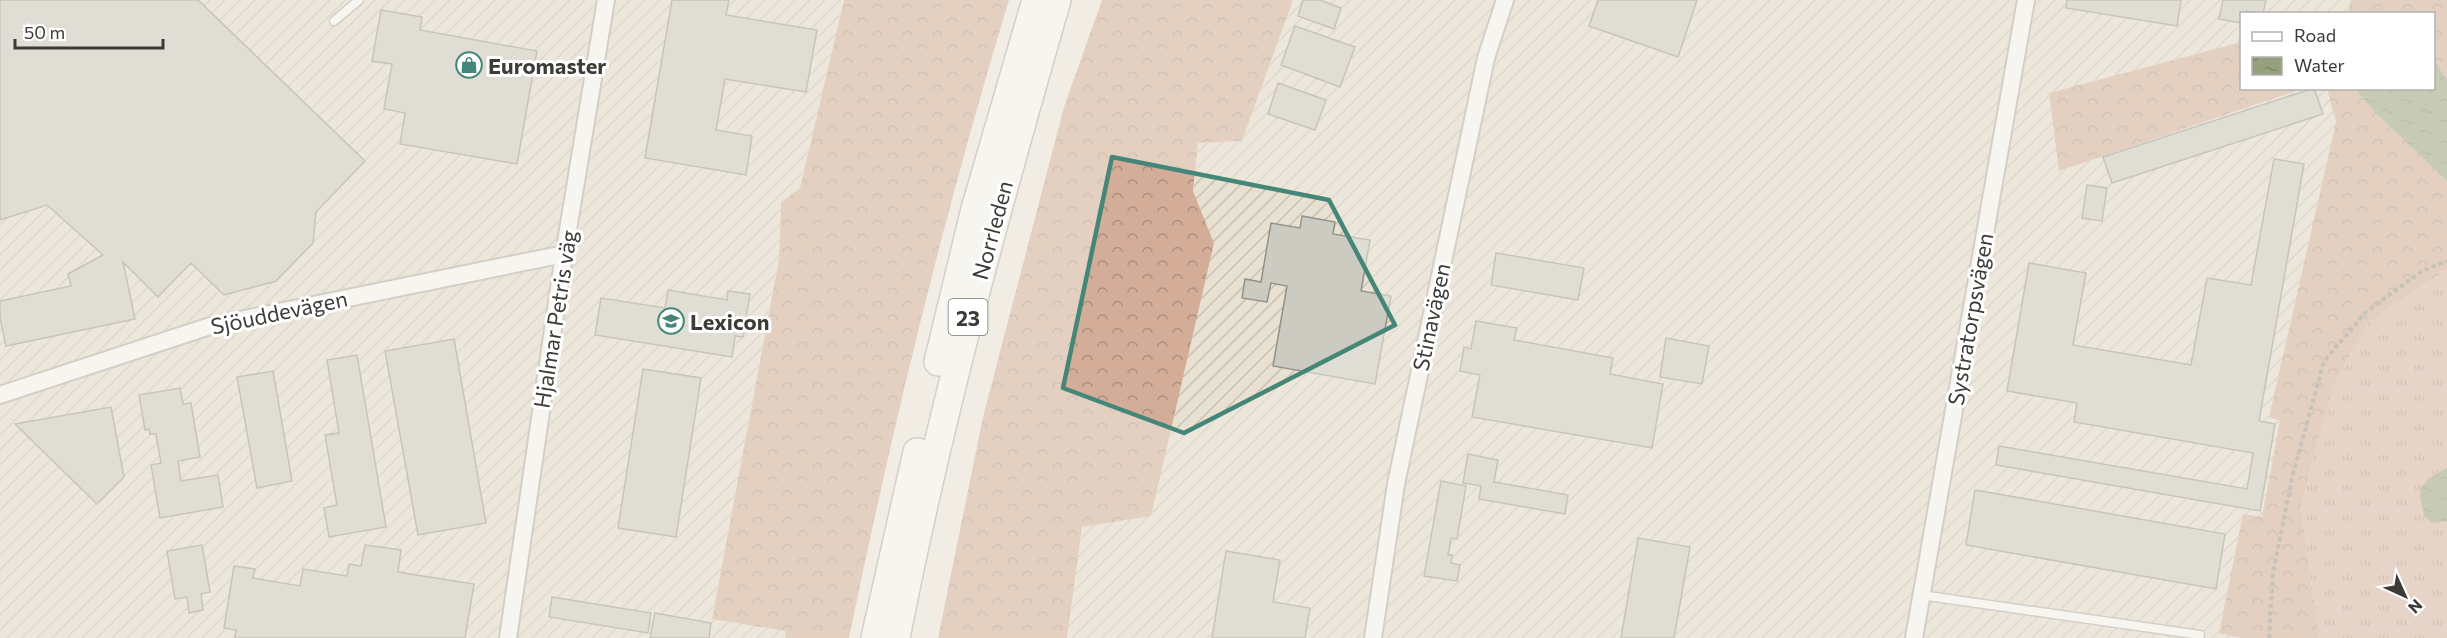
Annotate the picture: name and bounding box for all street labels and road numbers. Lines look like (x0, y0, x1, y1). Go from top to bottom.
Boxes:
street label: Norrleden (966, 178, 1018, 282)
street label: Hjalmar Petris väg (528, 228, 582, 410)
street label: Systratorpsvägen (1942, 231, 1998, 407)
street label: Stinavägen (1406, 261, 1456, 373)
street label: Sjöuddevägen (208, 284, 350, 340)
road number: 23 (948, 299, 988, 335)

